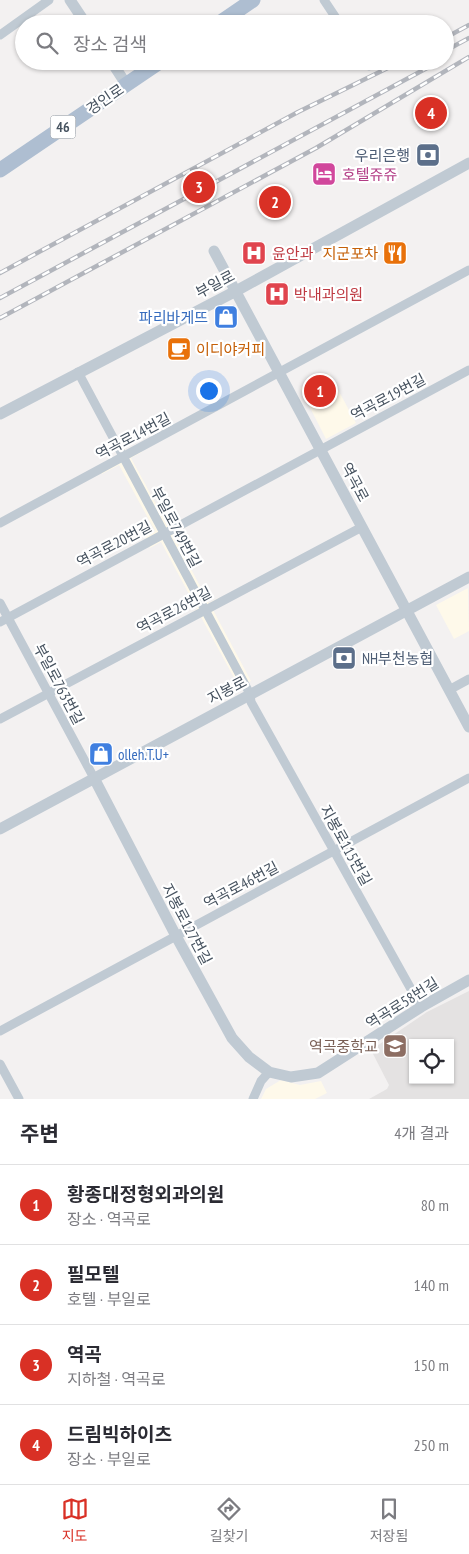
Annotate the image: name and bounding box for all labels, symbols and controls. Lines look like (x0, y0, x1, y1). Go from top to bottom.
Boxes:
search box (15, 15, 454, 70)
icon: search (33, 29, 61, 57)
text: 장소 검색 (73, 32, 147, 56)
street label: 경인로 (83, 80, 127, 118)
pin: 4 (415, 94, 447, 132)
road number: 46 (50, 115, 76, 138)
bank icon: 우리은행 (415, 142, 441, 168)
place label: 우리은행 (355, 146, 410, 165)
hotel icon: 호텔쥬쥬 (311, 161, 337, 187)
place label: 호텔쥬쥬 (342, 165, 397, 184)
pin: 3 (183, 168, 215, 206)
pin: 2 (259, 183, 291, 221)
hospital icon: 윤안과 (241, 240, 267, 266)
restaurant icon: 지군포차 (382, 240, 408, 266)
place label: 윤안과 (272, 244, 314, 263)
place label: 지군포차 (323, 244, 378, 263)
street label: 부일로 (192, 266, 238, 302)
hospital icon: 박내과의원 (264, 281, 290, 307)
place label: 박내과의원 (294, 285, 363, 304)
shop icon: 파리바게뜨 (213, 304, 239, 330)
place label: 파리바게뜨 (139, 308, 208, 327)
cafe icon: 이디야커피 (166, 336, 192, 362)
place label: 이디야커피 (196, 340, 265, 359)
street label: 역곡로19번길 (347, 369, 429, 425)
pin: 1 (304, 372, 336, 410)
your location (196, 378, 222, 404)
street label: 역곡로14번길 (92, 408, 174, 464)
street label: 역곡로 (337, 459, 373, 505)
street label: 부일로749번길 (147, 483, 205, 571)
street label: 역곡로20번길 (73, 516, 155, 572)
street label: 역곡로26번길 (133, 582, 215, 638)
street label: 부일로763번길 (30, 640, 88, 728)
bank icon: NH부천농협 (331, 645, 357, 671)
place label: NH부천농협 (362, 649, 433, 668)
street label: 지봉로 (204, 672, 250, 708)
shop icon: olleh.T.U+ (88, 741, 114, 767)
place label: olleh.T.U+ (118, 745, 169, 764)
street label: 지봉로115번길 (316, 801, 376, 889)
street label: 역곡로46번길 (200, 857, 282, 913)
street label: 지봉로127번길 (158, 880, 216, 968)
street label: 역곡로58번길 (362, 973, 442, 1033)
school or university icon: 역곡중학교 (382, 1033, 408, 1059)
place label: 역곡중학교 (309, 1037, 378, 1056)
map controls (409, 1039, 454, 1084)
button: locate (409, 1039, 454, 1084)
text: 주변 (20, 1120, 59, 1147)
text: 4개 결과 (394, 1123, 449, 1143)
text: 황종대정형외과의원 (67, 1182, 224, 1206)
text: 1 (32, 1195, 40, 1215)
text: 80 m (421, 1195, 449, 1215)
text: 장소 · 역곡로 (67, 1209, 151, 1229)
text: 필모텔 (67, 1262, 119, 1286)
text: 2 (32, 1275, 40, 1295)
text: 140 m (414, 1275, 449, 1295)
text: 호텔 · 부일로 (67, 1289, 151, 1309)
text: 역곡 (67, 1342, 102, 1366)
text: 3 (32, 1355, 40, 1375)
text: 150 m (414, 1355, 449, 1375)
text: 지하철 · 역곡로 (67, 1369, 166, 1389)
text: 드림빅하이츠 (67, 1422, 172, 1446)
text: 4 (32, 1435, 40, 1455)
text: 250 m (414, 1435, 449, 1455)
text: 장소 · 부일로 (67, 1449, 151, 1469)
tab: 지도 (61, 1495, 89, 1545)
tab: 길찾기 (210, 1495, 248, 1545)
tab: 저장됨 (370, 1495, 408, 1545)

